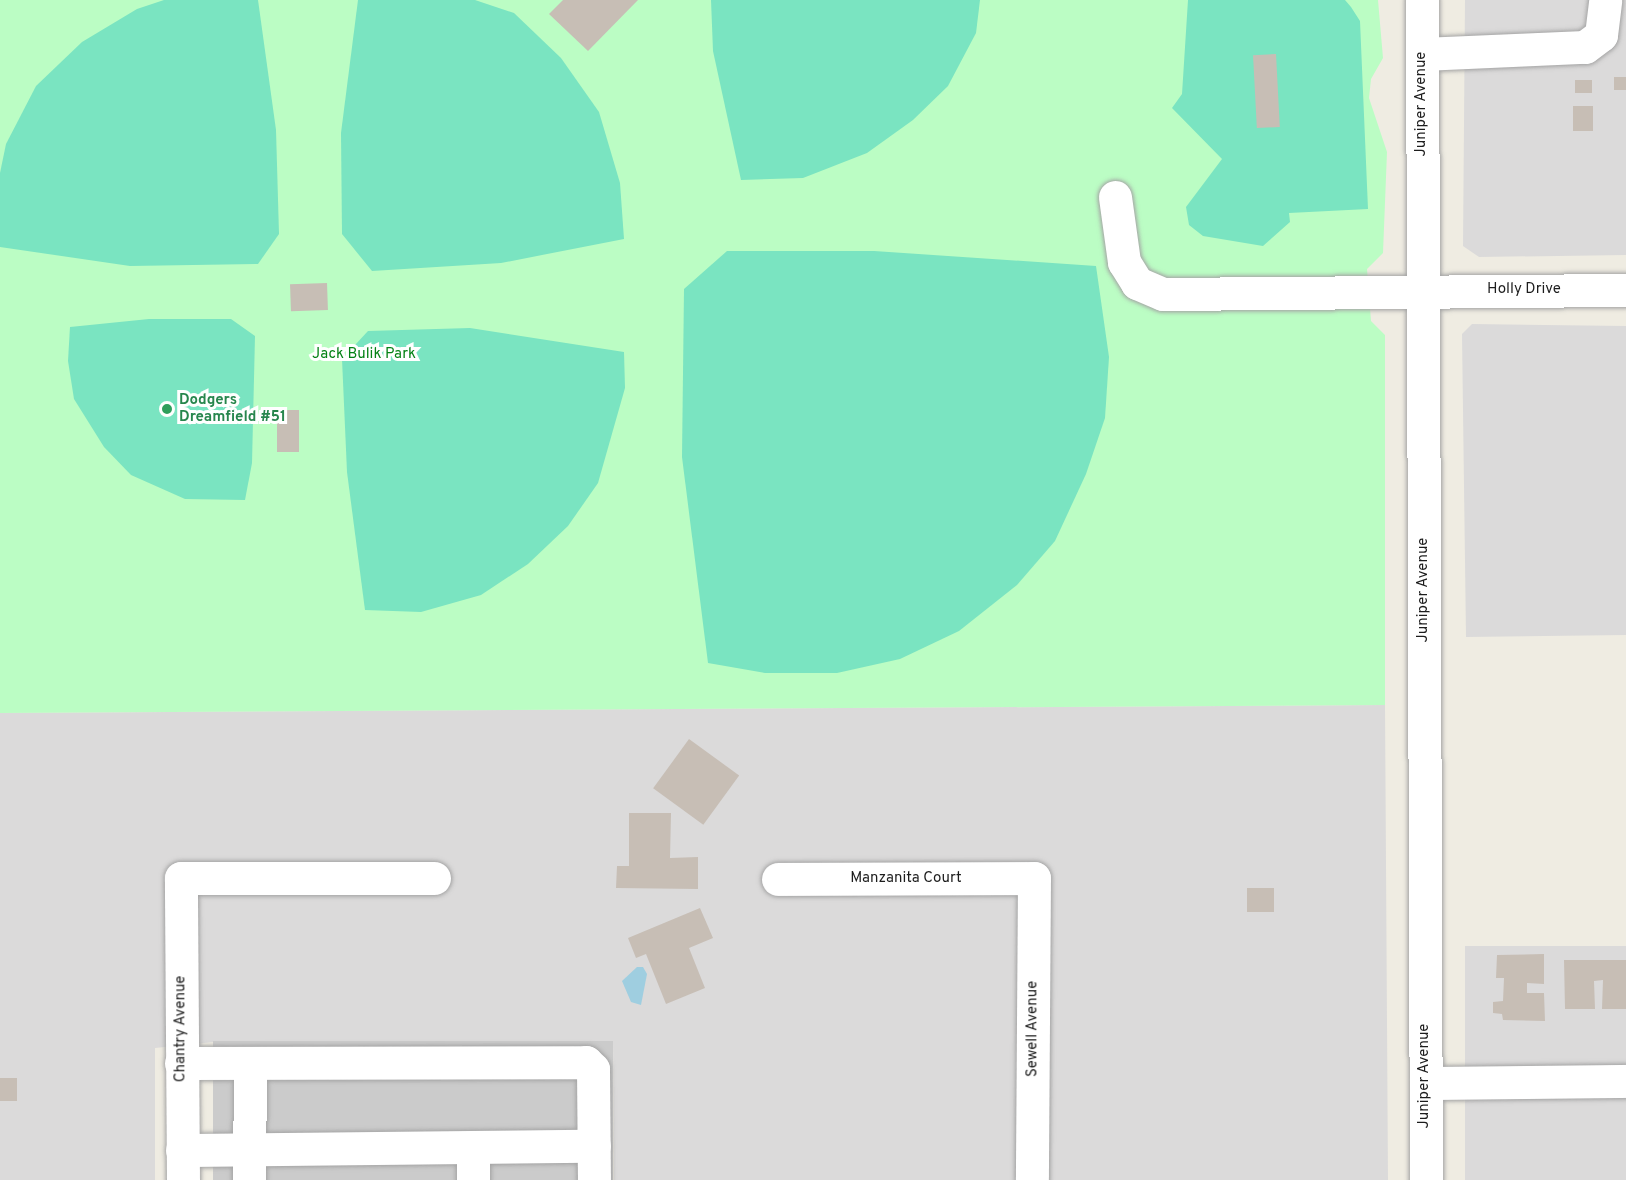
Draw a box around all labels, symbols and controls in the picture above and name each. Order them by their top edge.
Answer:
street label: Juniper Avenue [1413,51,1431,157]
street label: Holly Drive [1487,281,1561,299]
park label: Jack Bulik Park [312,346,416,364]
place label: Dodgers Dreamfield #51 [179,391,286,426]
marker: Dodgers Dreamfield #51 [160,402,174,416]
street label: Juniper Avenue [1415,537,1433,643]
street label: Manzanita Court [850,870,962,888]
street label: Chantry Avenue [172,975,190,1083]
street label: Sewell Avenue [1024,981,1042,1077]
street label: Juniper Avenue [1416,1023,1434,1129]

